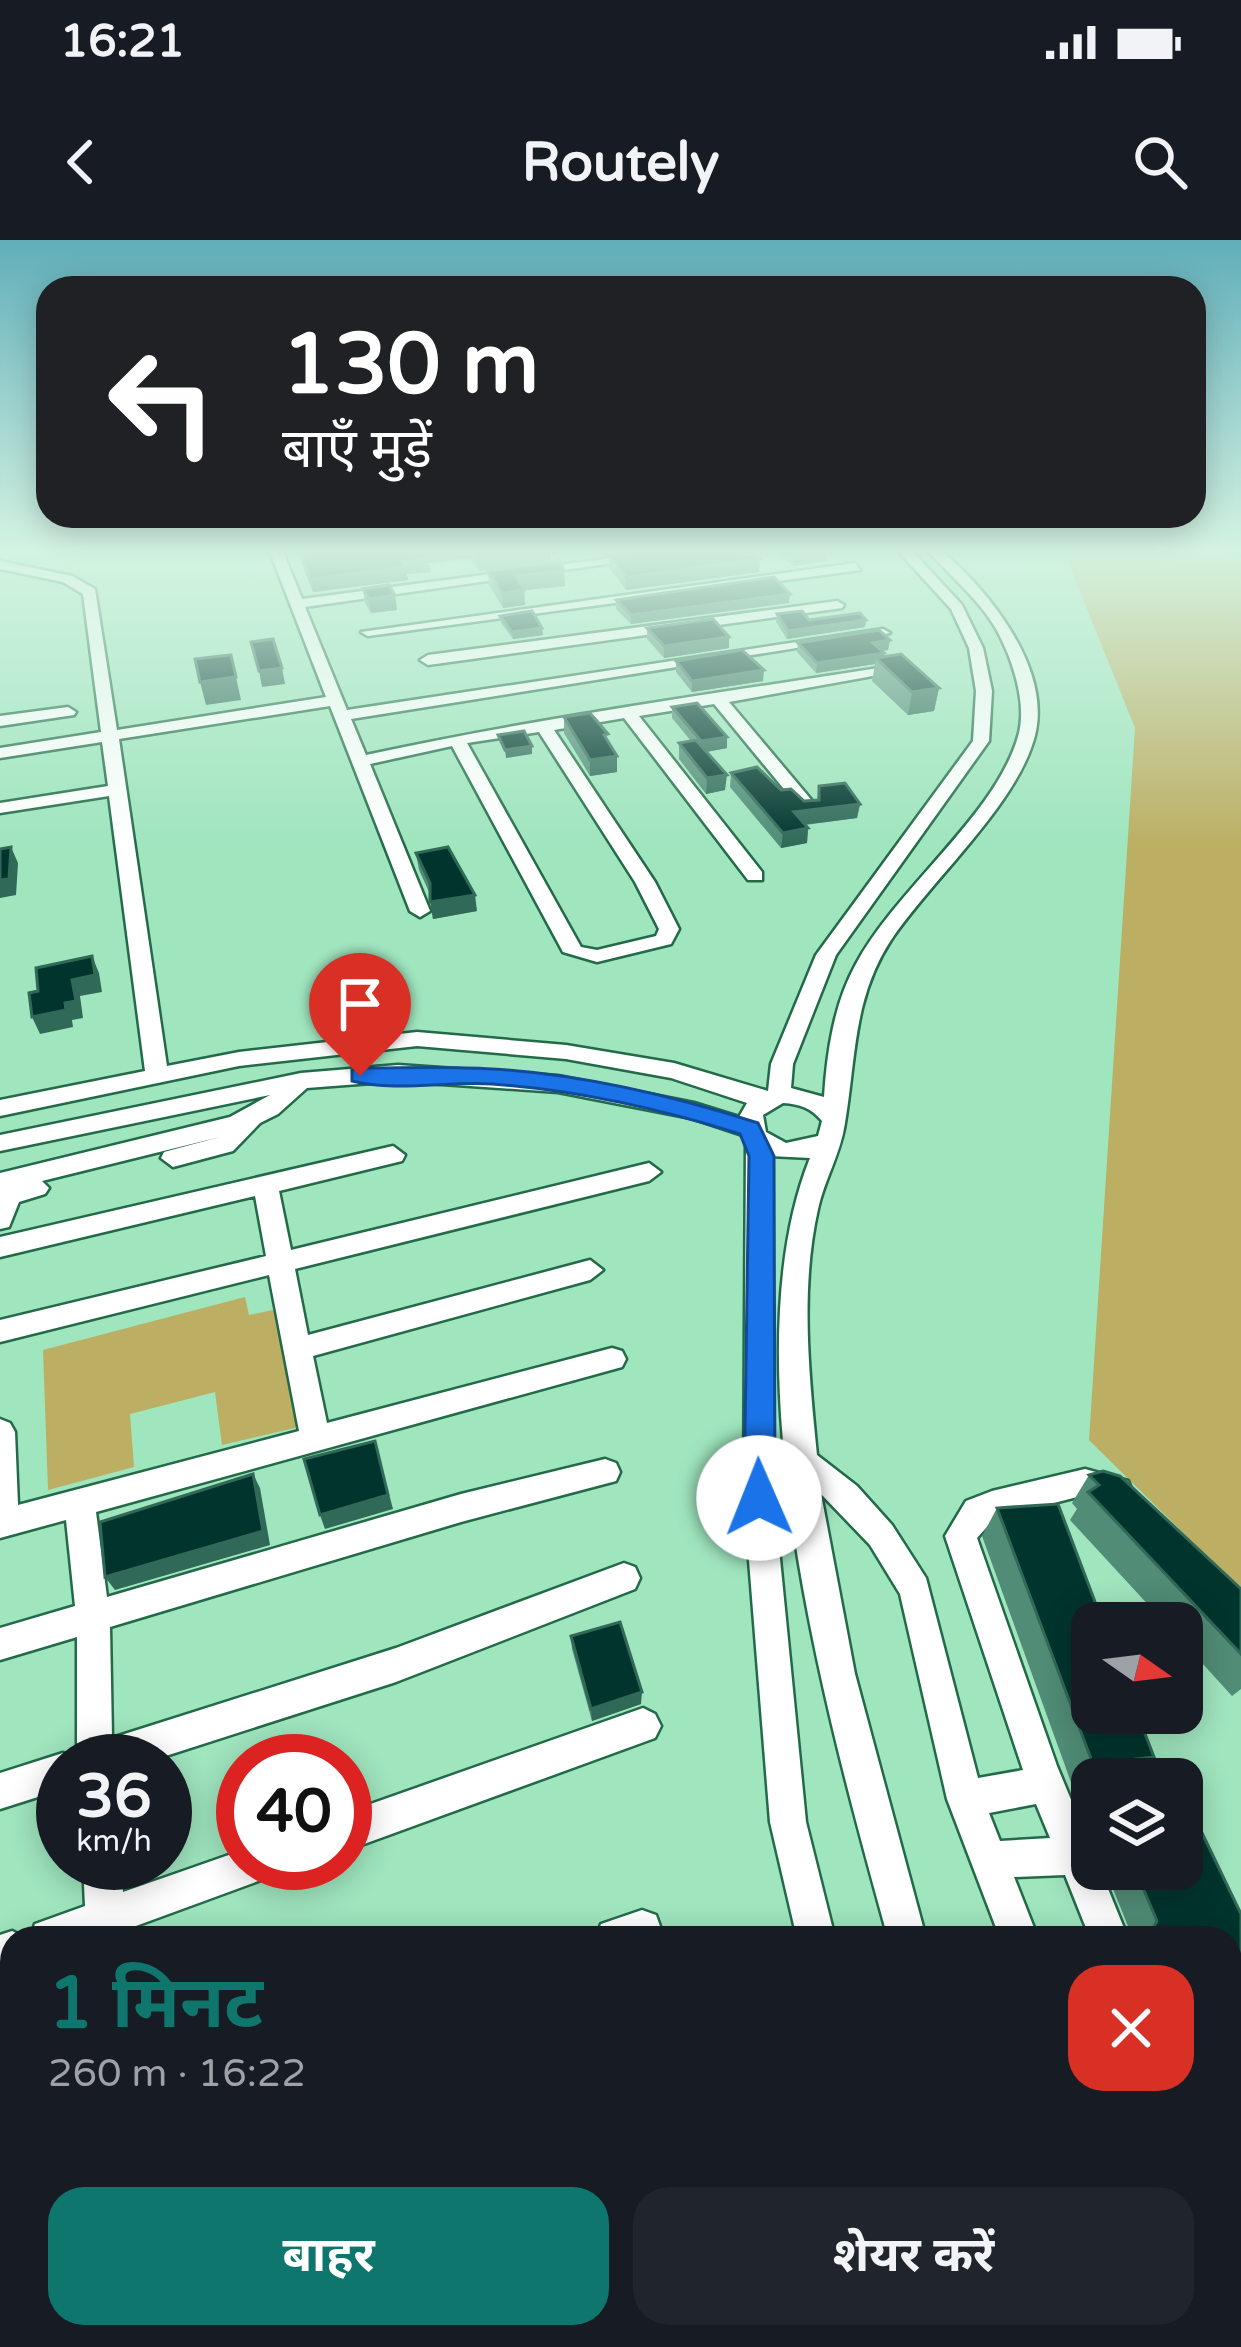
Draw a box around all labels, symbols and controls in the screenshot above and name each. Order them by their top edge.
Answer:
text: 16:21 [60,15,185,69]
icon: back [48,129,114,195]
icon: search [1127,129,1193,195]
text: Routely [522,130,719,195]
text: 130 m [282,315,539,416]
icon: left [84,324,240,480]
text: बाएँ मुड़ें [282,417,432,482]
pin [309,953,411,1076]
icon: arrive [327,971,393,1037]
position arrow [696,1435,822,1561]
north arrow [1071,1602,1203,1734]
map controls [1071,1602,1203,1890]
speed limit sign: 40 [216,1734,372,1890]
button: layers [1071,1758,1203,1890]
text: 36 [76,1761,152,1833]
text: km/h [76,1823,152,1860]
text: 1 मिनट [48,1961,263,2048]
button: close [1068,1965,1194,2091]
text: 260 m · 16:22 [48,2050,306,2097]
button: बाहर [48,2187,609,2325]
button: शेयर करें [633,2187,1194,2325]

